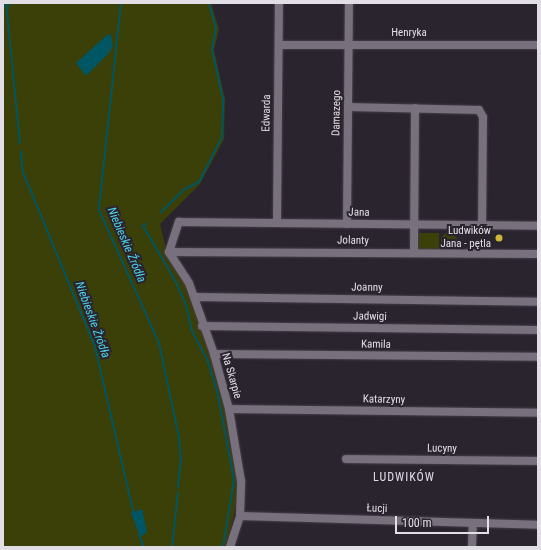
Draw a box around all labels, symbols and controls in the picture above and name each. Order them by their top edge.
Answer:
street label: Henryka [391,26,427,40]
street label: Damazego [330,90,344,136]
street label: Edwarda [260,94,274,132]
water label: Niebieskie Źródła [104,205,148,285]
street label: Jana [348,206,370,220]
place label: Ludwików Jana - pętla [440,225,491,251]
marker: Ludwików Jana - pętla [494,233,504,243]
street label: Jolanty [337,234,369,248]
water label: Niebieskie Żródła [72,280,112,360]
street label: Joanny [351,281,383,295]
street label: Jadwigi [353,310,387,324]
street label: Kamila [361,338,391,352]
street label: Na Skarpie [218,352,244,400]
street label: Katarzyny [363,393,405,407]
street label: Lucyny [427,442,457,456]
district label: LUDWIKÓW [373,471,435,485]
street label: Łucji [366,502,388,516]
scale bar [397,508,491,534]
text: 100 m [402,516,432,530]

